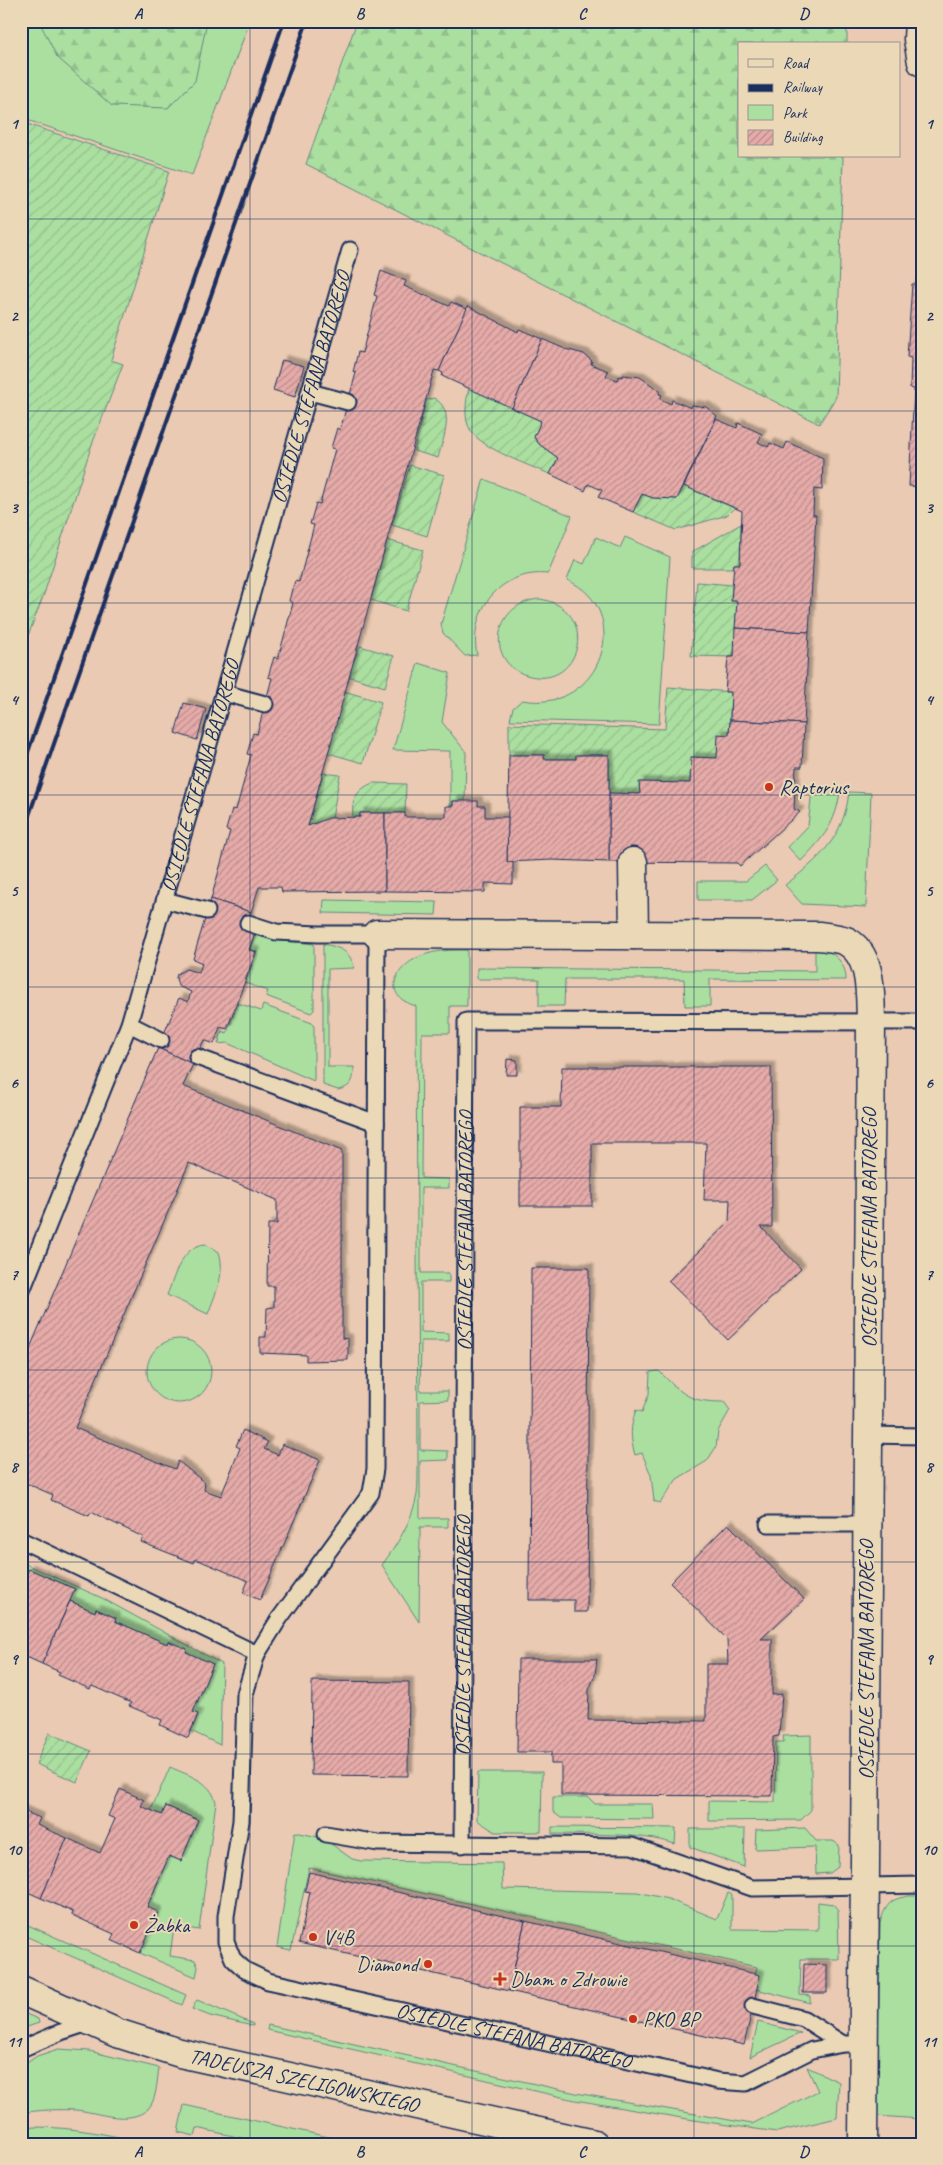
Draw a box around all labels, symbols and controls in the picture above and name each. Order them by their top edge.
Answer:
text: A [134,4,144,24]
text: B [356,4,366,24]
text: C [578,4,588,24]
text: D [799,4,810,24]
legend [738,42,900,158]
text: Road [783,54,810,73]
text: Railway [783,78,824,97]
text: Park [783,104,808,123]
text: 1 [10,114,19,134]
text: 1 [925,114,934,134]
text: Building [783,128,823,147]
street label: OSIEDLE STEFANA BATOREGO [265,266,357,506]
text: 2 [10,306,19,326]
text: 2 [925,306,934,326]
text: 3 [10,498,19,518]
text: 3 [925,498,934,518]
street label: OSIEDLE STEFANA BATOREGO [154,654,246,895]
text: 4 [10,690,19,710]
text: 4 [925,690,934,710]
place label: Raptorius [779,774,850,800]
marker: Raptorius [763,781,775,793]
text: 5 [11,881,20,901]
text: 5 [926,881,935,901]
text: 6 [10,1073,19,1093]
text: 6 [925,1073,934,1093]
street label: OSIEDLE STEFANA BATOREGO [856,1106,882,1348]
street label: OSIEDLE STEFANA BATOREGO [451,1109,479,1351]
text: 7 [10,1265,19,1285]
text: 7 [925,1265,934,1285]
text: 8 [10,1457,19,1477]
text: 8 [925,1457,934,1477]
street label: OSIEDLE STEFANA BATOREGO [449,1513,477,1756]
street label: OSIEDLE STEFANA BATOREGO [853,1538,879,1780]
text: 9 [10,1649,19,1669]
text: 9 [925,1649,934,1669]
text: 10 [7,1840,23,1860]
text: 10 [922,1840,938,1860]
place label: Żabka [144,1912,191,1938]
marker: Żabka [128,1919,140,1931]
place label: V4B [323,1924,356,1950]
marker: V4B [307,1931,319,1943]
place label: Diamond [356,1951,421,1977]
marker: Diamond [422,1958,434,1970]
place label: Dbam o Zdrowie [510,1966,628,1992]
marker: Dbam o Zdrowie [494,1973,506,1985]
street label: OSIEDLE STEFANA BATOREGO [394,1997,636,2075]
place label: PKO BP [643,2006,702,2032]
marker: PKO BP [627,2013,639,2025]
text: 11 [7,2032,23,2052]
text: 11 [922,2032,938,2052]
street label: TADEUSZA SZELIGOWSKIEGO [187,2042,423,2119]
text: A [134,2142,144,2162]
text: B [356,2142,366,2162]
text: C [578,2142,588,2162]
text: D [799,2142,810,2162]

